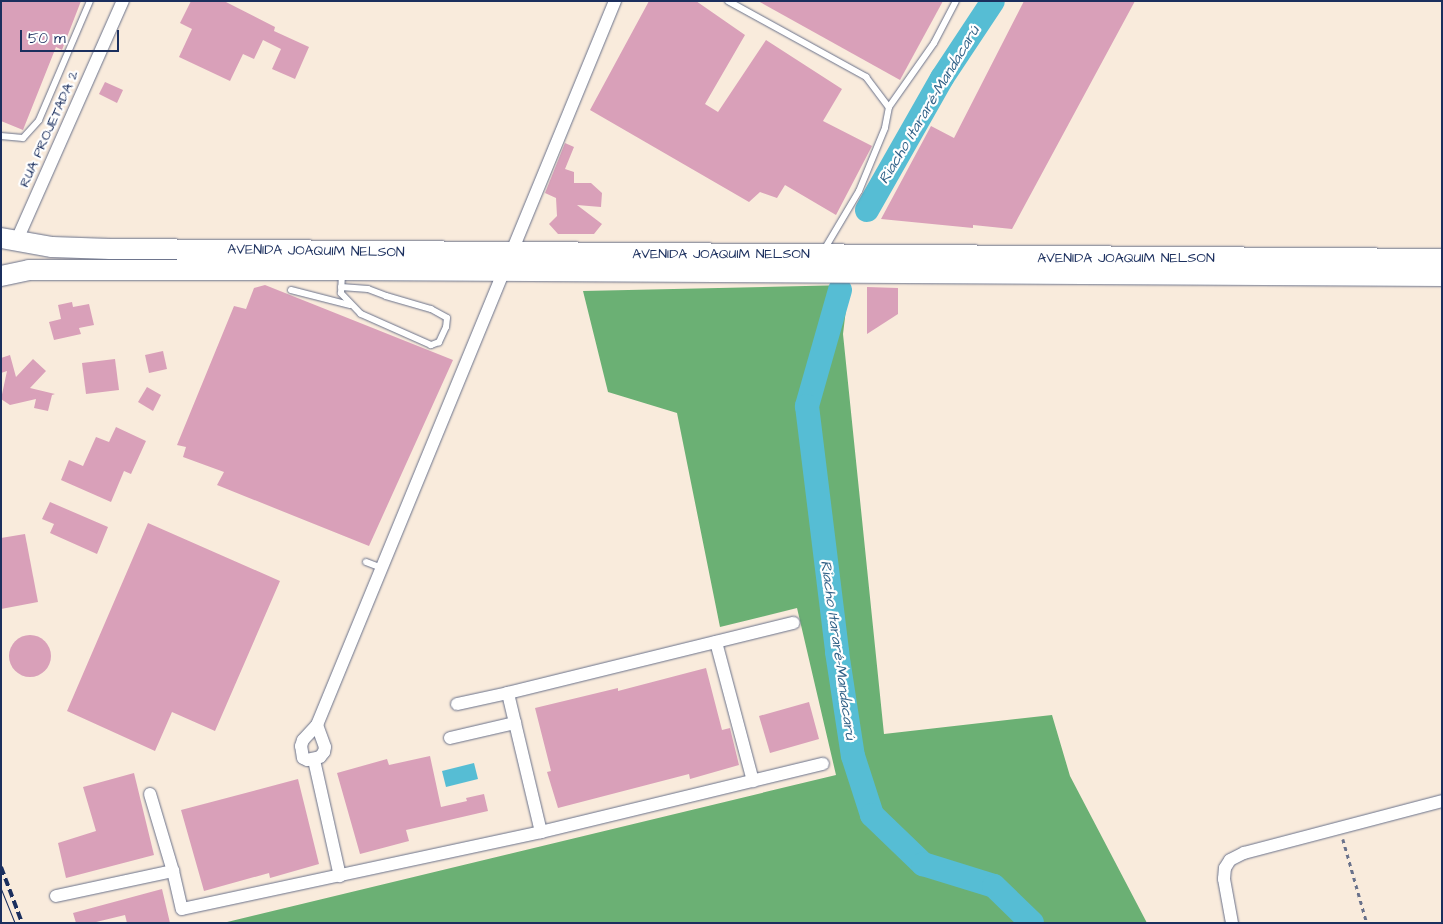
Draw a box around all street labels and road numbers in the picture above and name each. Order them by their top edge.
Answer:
street label: RUA PROJETADA 2 [16,68,82,190]
street label: AVENIDA JOAQUIM NELSON [227,241,405,261]
street label: AVENIDA JOAQUIM NELSON [632,246,810,262]
street label: AVENIDA JOAQUIM NELSON [1037,250,1215,266]

